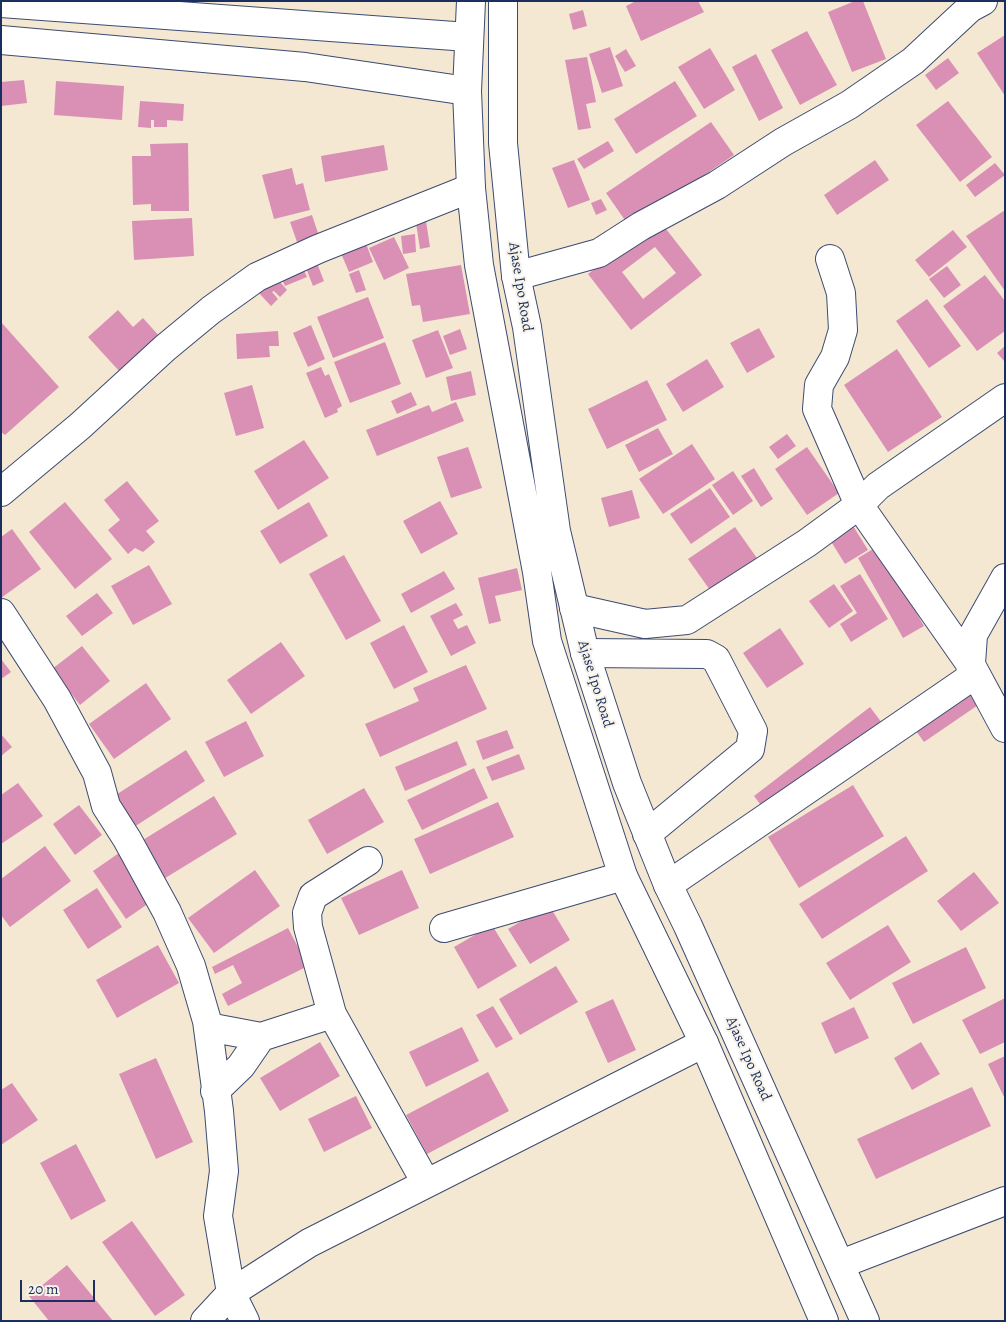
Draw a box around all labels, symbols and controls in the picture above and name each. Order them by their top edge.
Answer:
street label: Ajase Ipo Road [504,241,536,333]
street label: Ajase Ipo Road [573,638,617,730]
street label: Ajase Ipo Road [721,1014,775,1104]
scale bar [22,1270,98,1302]
text: 20 m [28,1279,59,1299]

